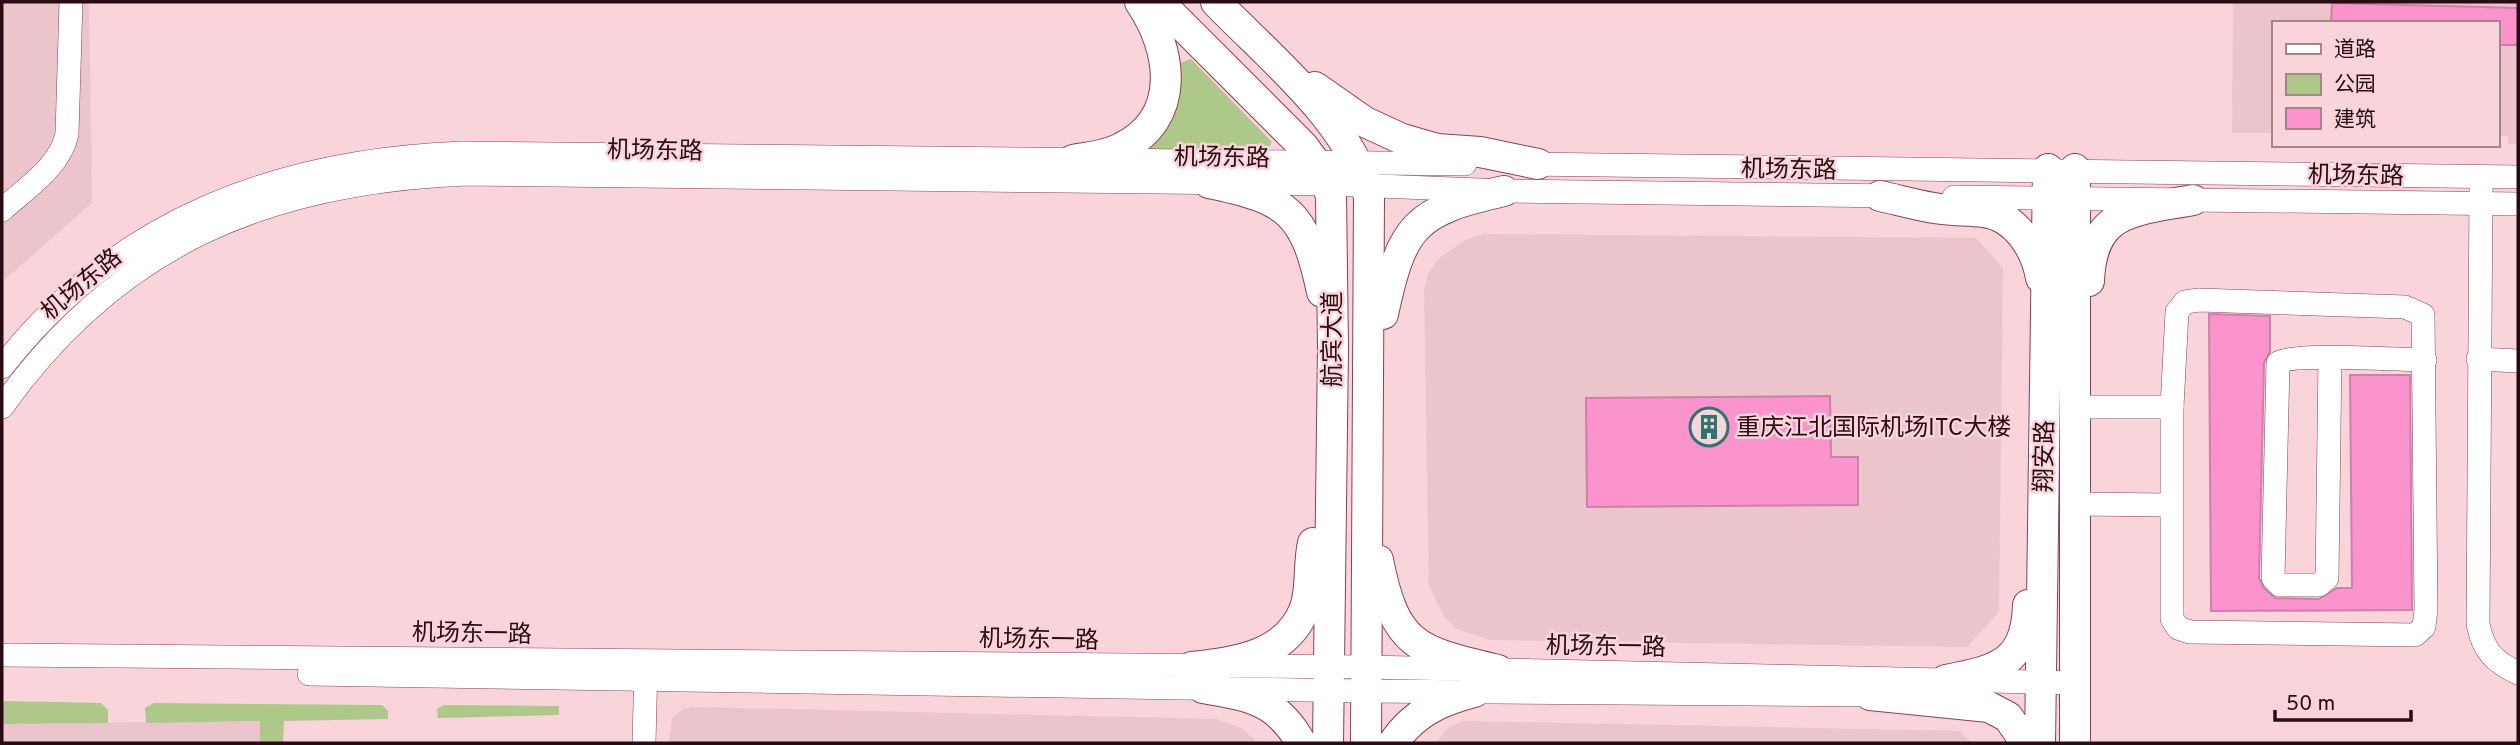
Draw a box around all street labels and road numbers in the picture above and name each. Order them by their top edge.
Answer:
street label: 机场东路 [607,136,703,168]
street label: 机场东路 [1174,143,1270,175]
street label: 机场东路 [1741,155,1837,187]
street label: 机场东路 [2308,161,2404,193]
street label: 机场东路 [36,243,129,328]
street label: 航宾大道 [1319,291,1349,387]
street label: 翔安路 [2030,420,2062,492]
street label: 机场东一路 [412,619,532,651]
street label: 机场东一路 [979,625,1099,657]
street label: 机场东一路 [1546,632,1666,664]

